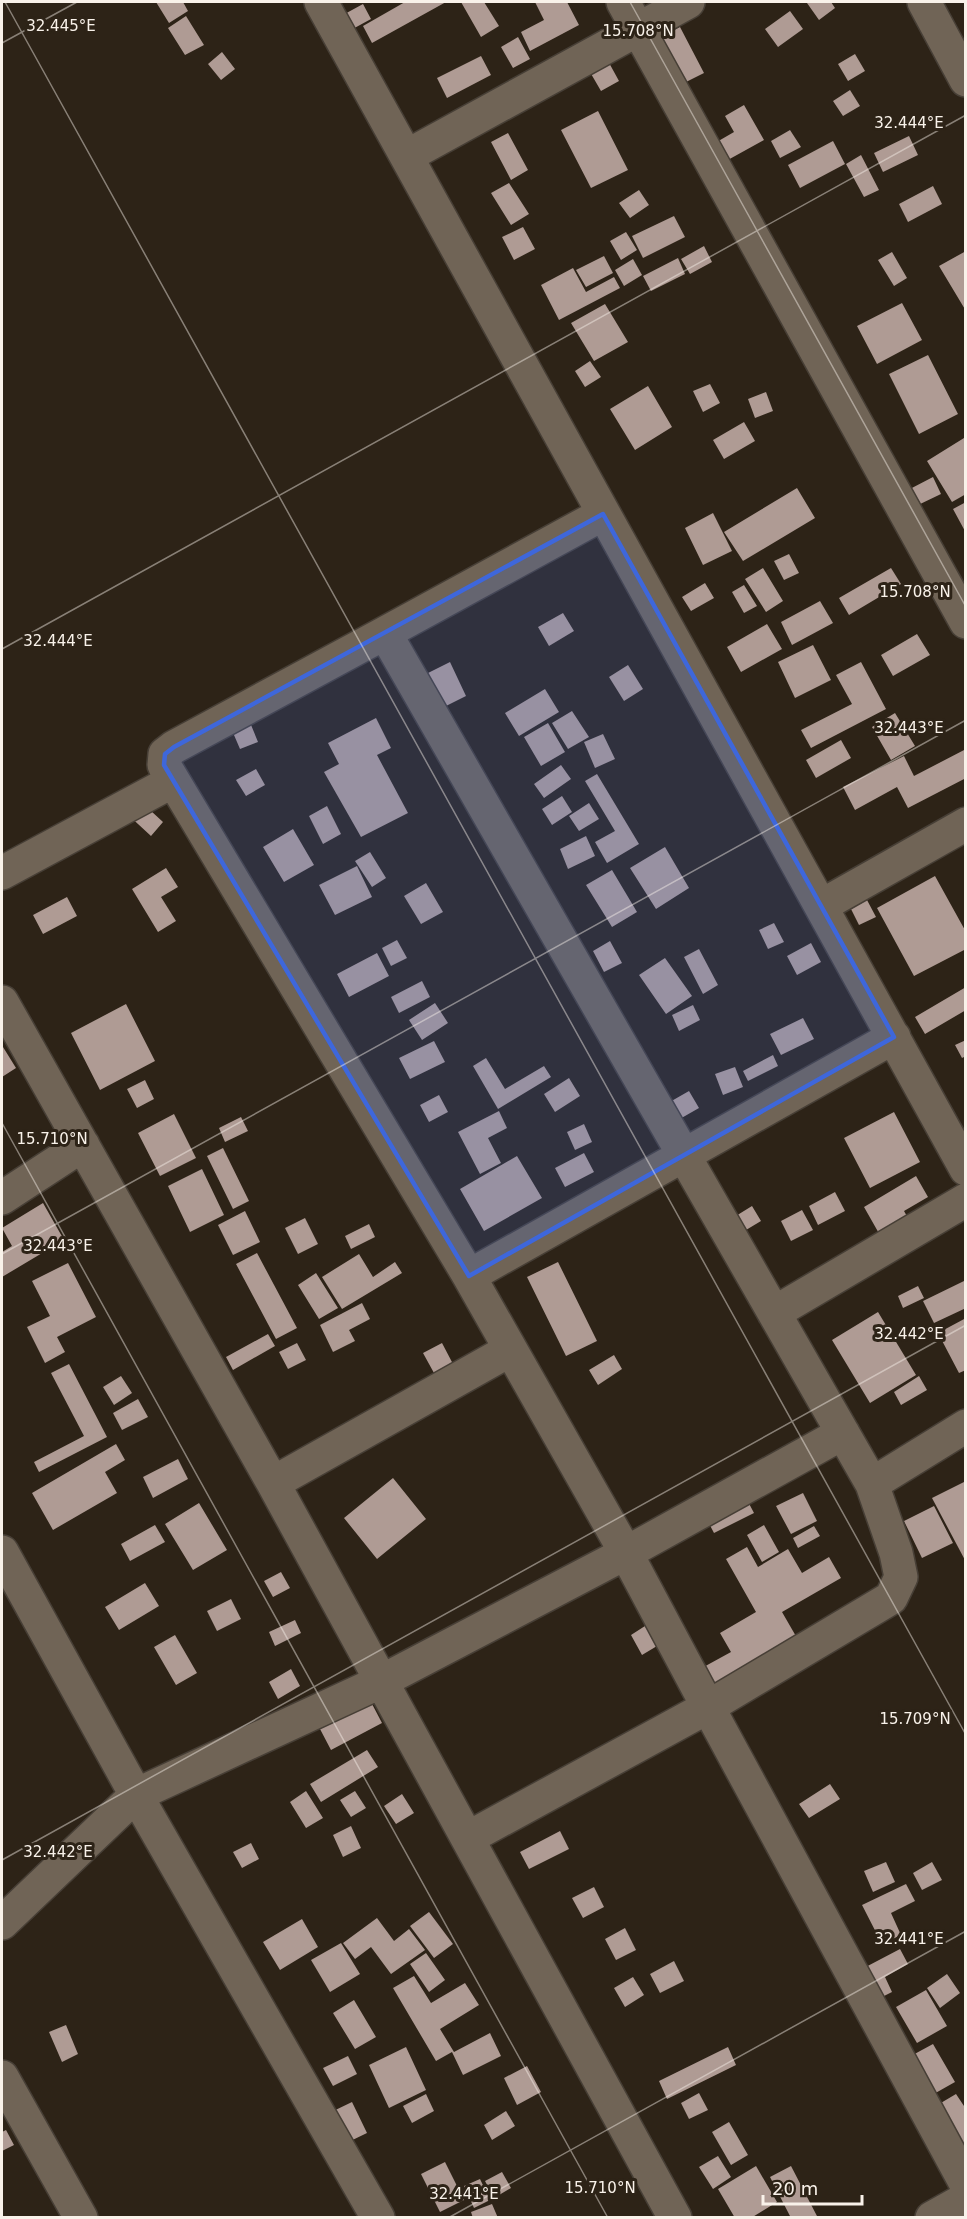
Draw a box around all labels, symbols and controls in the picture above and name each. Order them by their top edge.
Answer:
text: 32.445°E [26,17,96,35]
text: 15.708°N [602,22,674,40]
text: 32.444°E [874,114,944,132]
text: 15.708°N [879,583,951,601]
text: 32.444°E [23,632,93,650]
text: 32.443°E [874,719,944,737]
text: 15.710°N [16,1130,88,1148]
text: 32.443°E [23,1237,93,1255]
text: 32.442°E [874,1325,944,1343]
text: 15.709°N [879,1710,951,1728]
text: 32.442°E [23,1843,93,1861]
text: 32.441°E [874,1930,944,1948]
scale bar [763,2168,862,2206]
text: 20 m [772,2178,818,2199]
text: 15.710°N [564,2179,636,2197]
text: 32.441°E [429,2185,499,2203]

